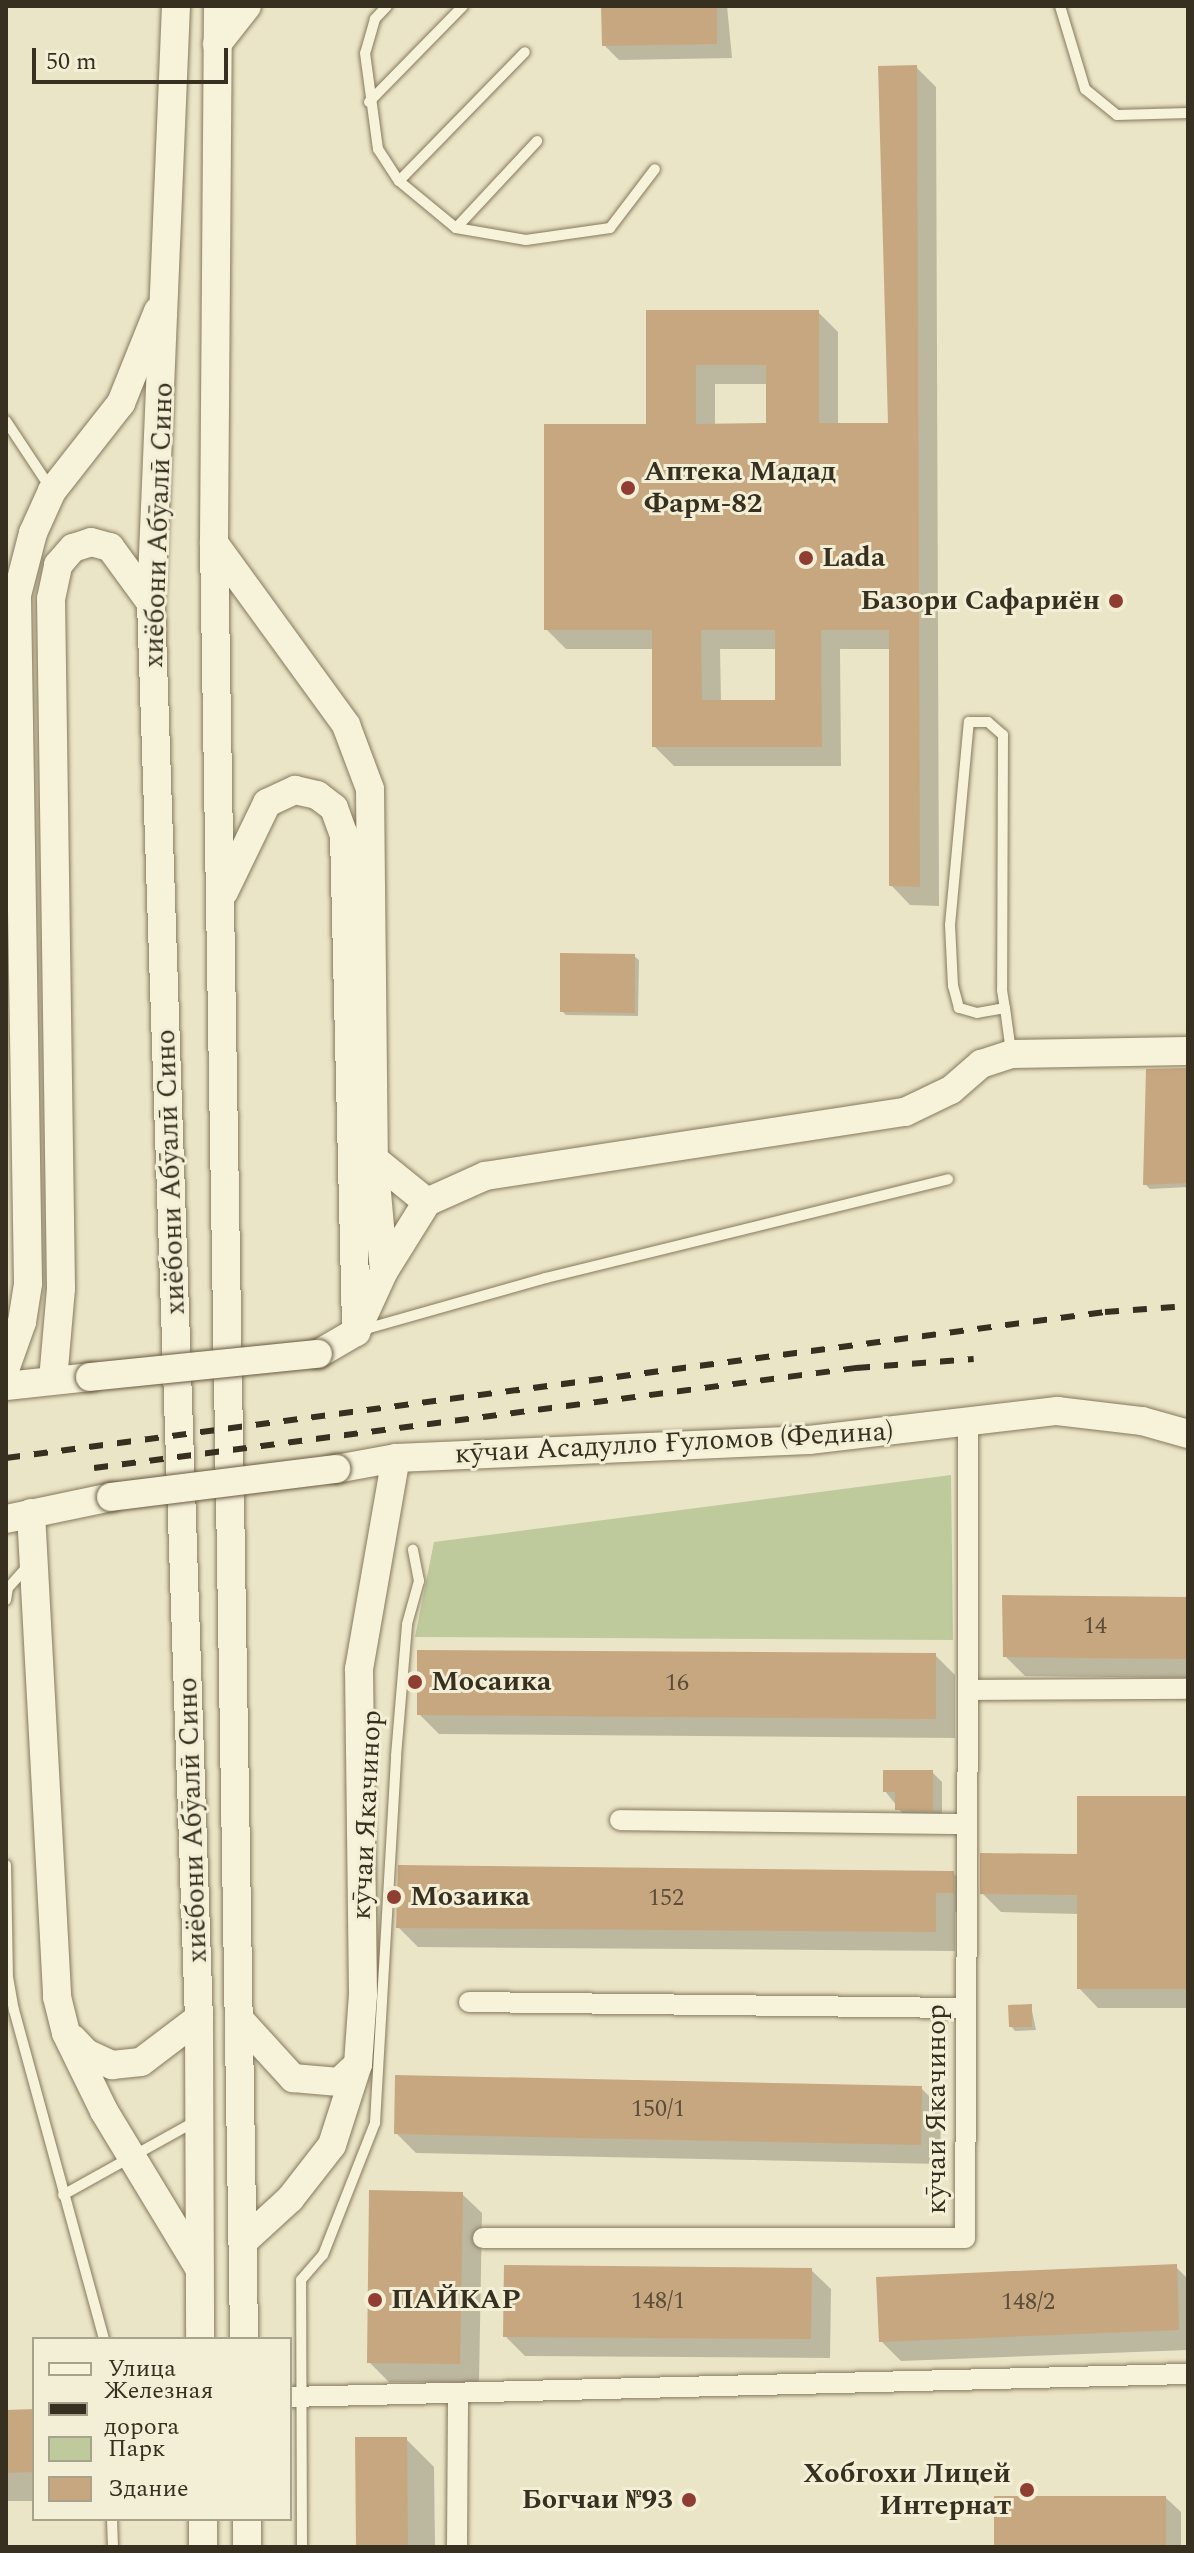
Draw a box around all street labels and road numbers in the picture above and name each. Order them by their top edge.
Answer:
street label: хиёбони Абӯалӣ Сино [137,382,181,668]
street label: хиёбони Абӯалӣ Сино [149,1029,193,1315]
street label: кӯчаи Асадулло Ғуломов (Федина) [454,1415,894,1471]
street label: хиёбони Абӯалӣ Сино [171,1677,215,1963]
street label: кӯчаи Якачинор [345,1709,389,1921]
street label: кӯчаи Якачинор [920,2004,954,2214]

